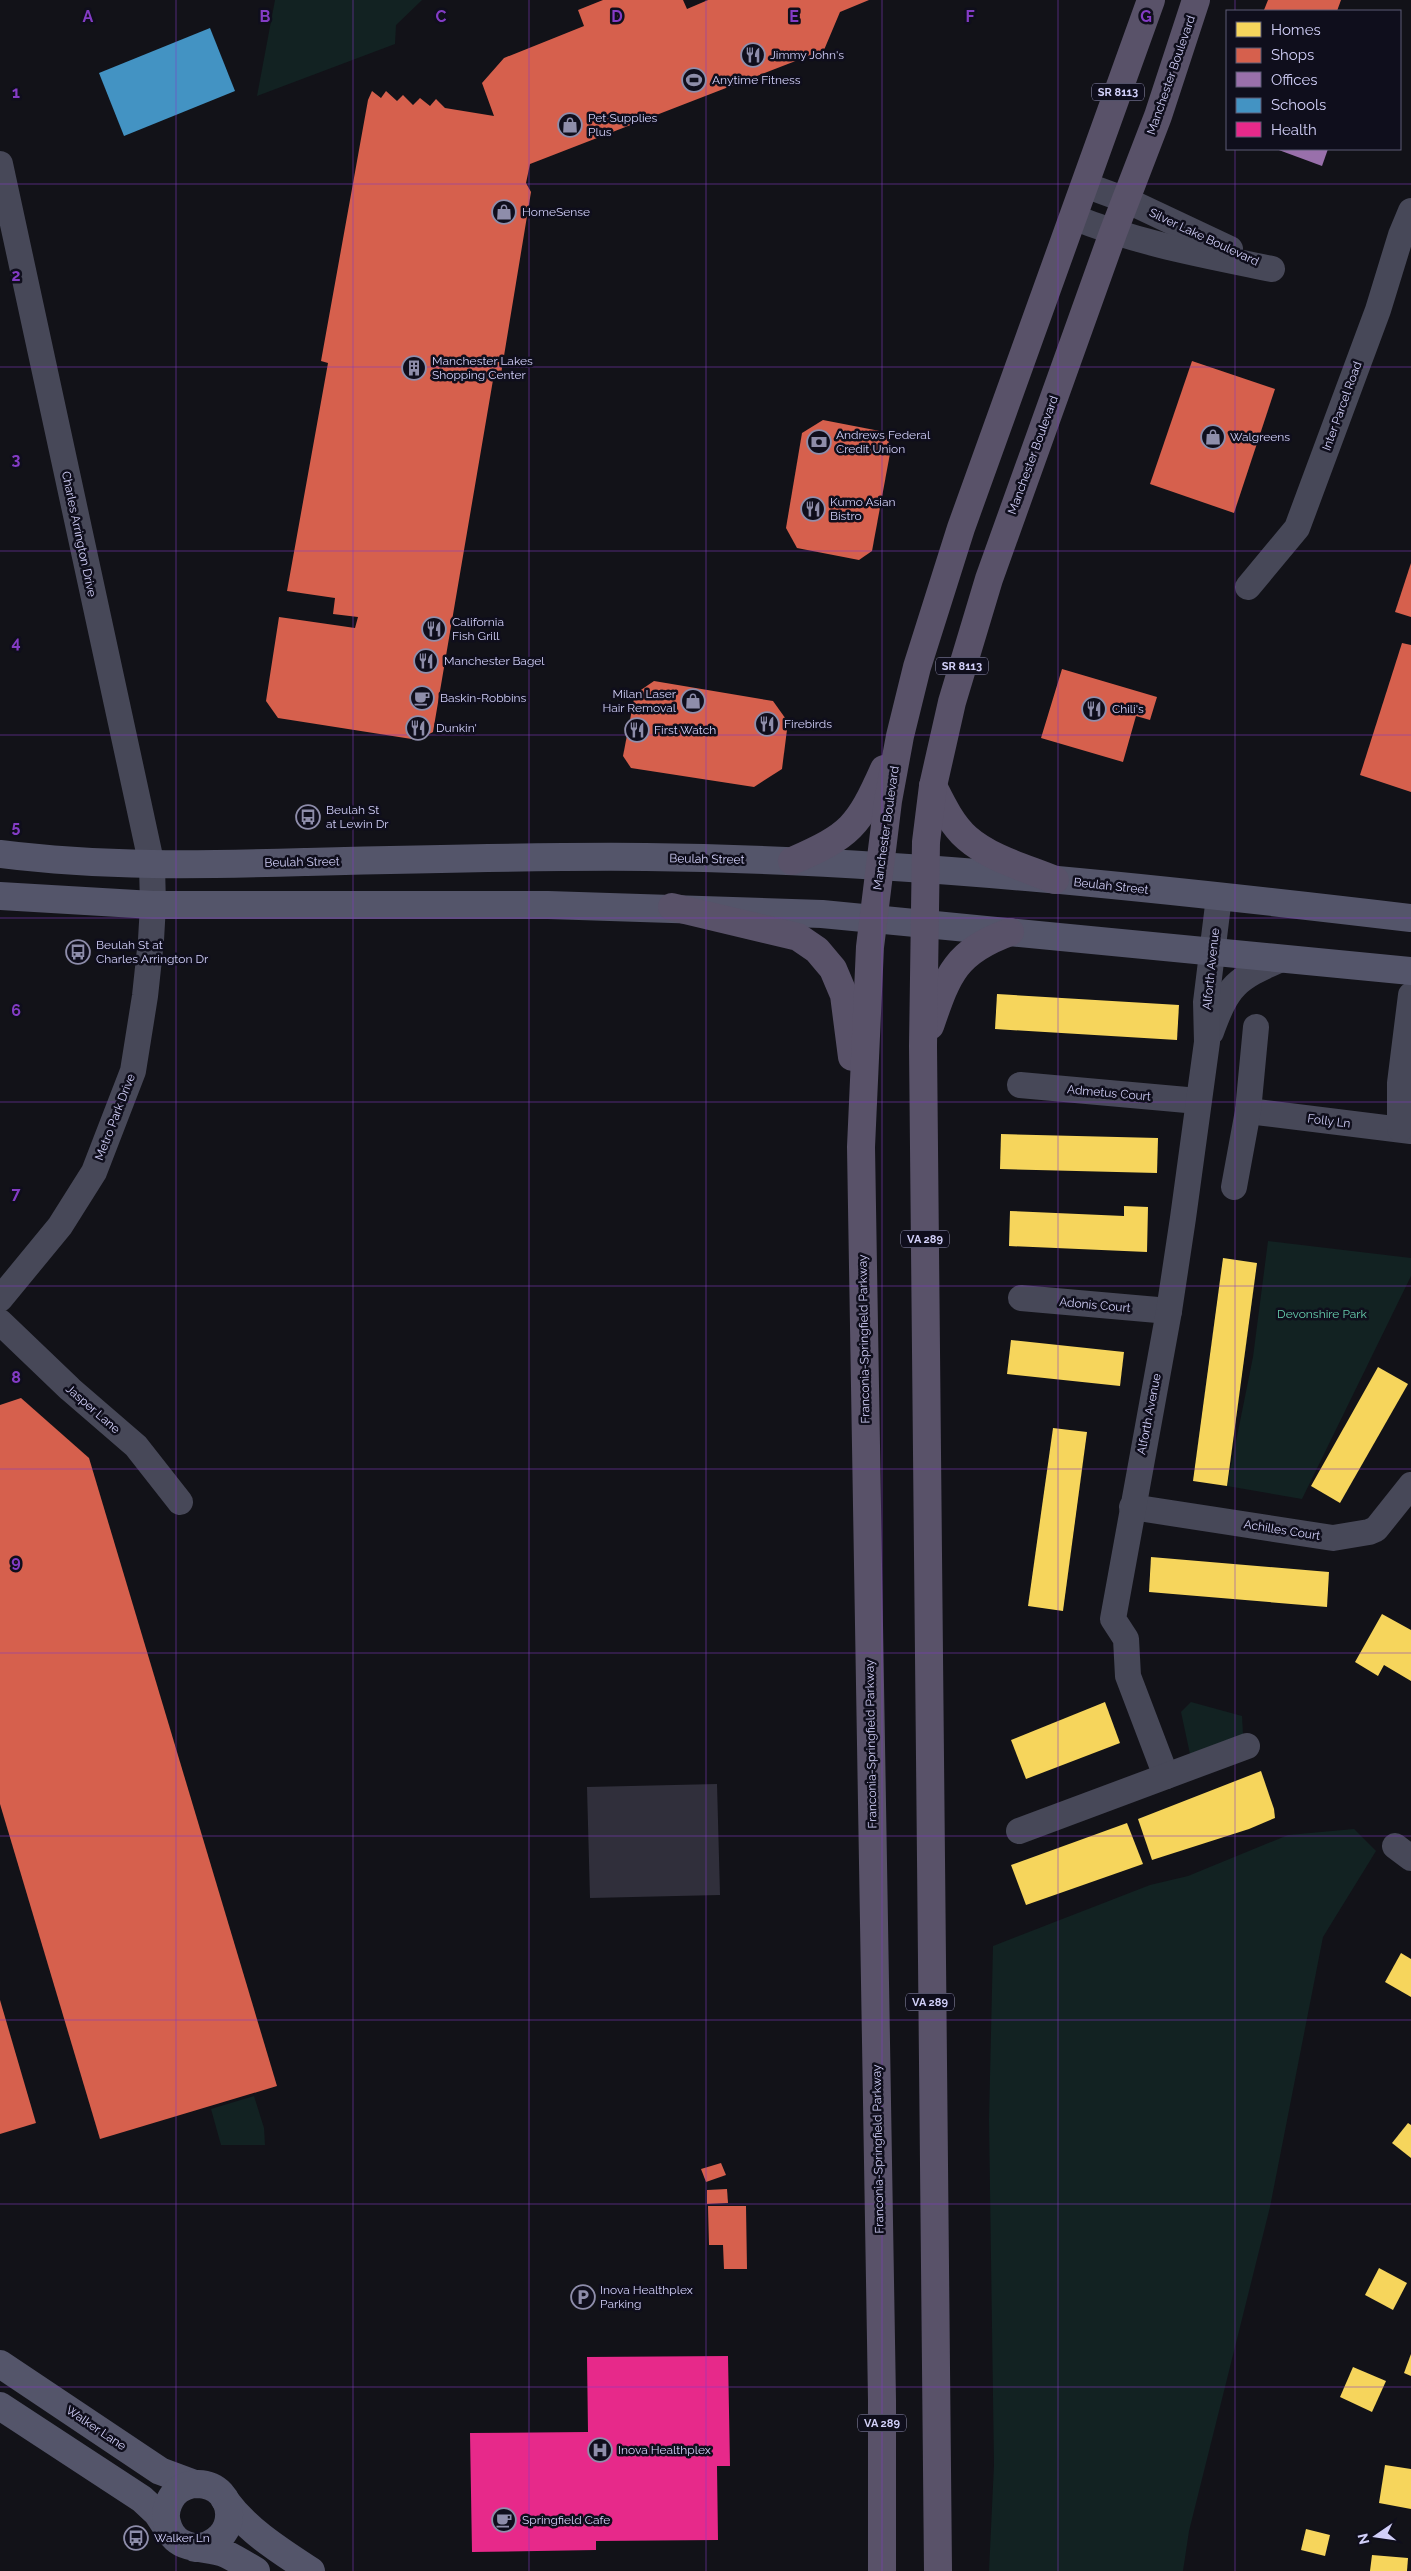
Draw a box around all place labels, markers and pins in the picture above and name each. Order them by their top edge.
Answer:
restaurant icon: Jimmy John's [740,42,766,68]
place label: Jimmy John's [770,48,844,62]
sports icon: Anytime Fitness [681,67,707,93]
place label: Anytime Fitness [712,73,801,87]
place label: Pet Supplies Plus [588,111,658,139]
shop icon: Pet Supplies Plus [557,112,583,138]
shop icon: HomeSense [491,199,517,225]
place label: HomeSense [522,205,590,219]
place label: Manchester Lakes Shopping Center [432,354,533,382]
building icon: Manchester Lakes Shopping Center [401,355,427,381]
shop icon: Walgreens [1200,424,1226,450]
place label: Andrews Federal Credit Union [836,428,931,456]
bank icon: Andrews Federal Credit Union [806,429,832,455]
place label: Walgreens [1230,430,1290,444]
place label: Kumo Asian Bistro [830,495,895,523]
restaurant icon: Kumo Asian Bistro [800,496,826,522]
place label: California Fish Grill [452,615,504,643]
restaurant icon: California Fish Grill [421,616,447,642]
restaurant icon: Manchester Bagel [413,648,439,674]
place label: Manchester Bagel [444,654,545,668]
cafe icon: Baskin-Robbins [409,685,435,711]
place label: Milan Laser Hair Removal [602,687,677,715]
shop icon: Milan Laser Hair Removal [680,688,706,714]
place label: Baskin-Robbins [440,691,527,705]
restaurant icon: Chili's [1081,696,1107,722]
place label: Chili's [1112,702,1144,716]
restaurant icon: Firebirds [754,711,780,737]
restaurant icon: Dunkin' [405,715,431,741]
restaurant icon: First Watch [624,717,650,743]
place label: Firebirds [784,717,832,731]
place label: Dunkin' [436,721,477,735]
place label: First Watch [654,723,716,737]
place label: Beulah St at Lewin Dr [326,803,389,831]
bus stop icon: Beulah St at Lewin Dr [295,804,321,830]
place label: Beulah St at Charles Arrington Dr [96,938,209,966]
bus stop icon: Beulah St at Charles Arrington Dr [65,939,91,965]
place label: Inova Healthplex Parking [600,2283,693,2311]
parking icon: Inova Healthplex Parking [570,2284,596,2310]
hospital icon: Inova Healthplex [587,2437,613,2463]
place label: Inova Healthplex [618,2443,711,2457]
cafe icon: Springfield Cafe [491,2507,517,2533]
place label: Springfield Cafe [522,2513,610,2527]
bus stop icon: Walker Ln [123,2525,149,2551]
place label: Walker Ln [154,2531,210,2545]

